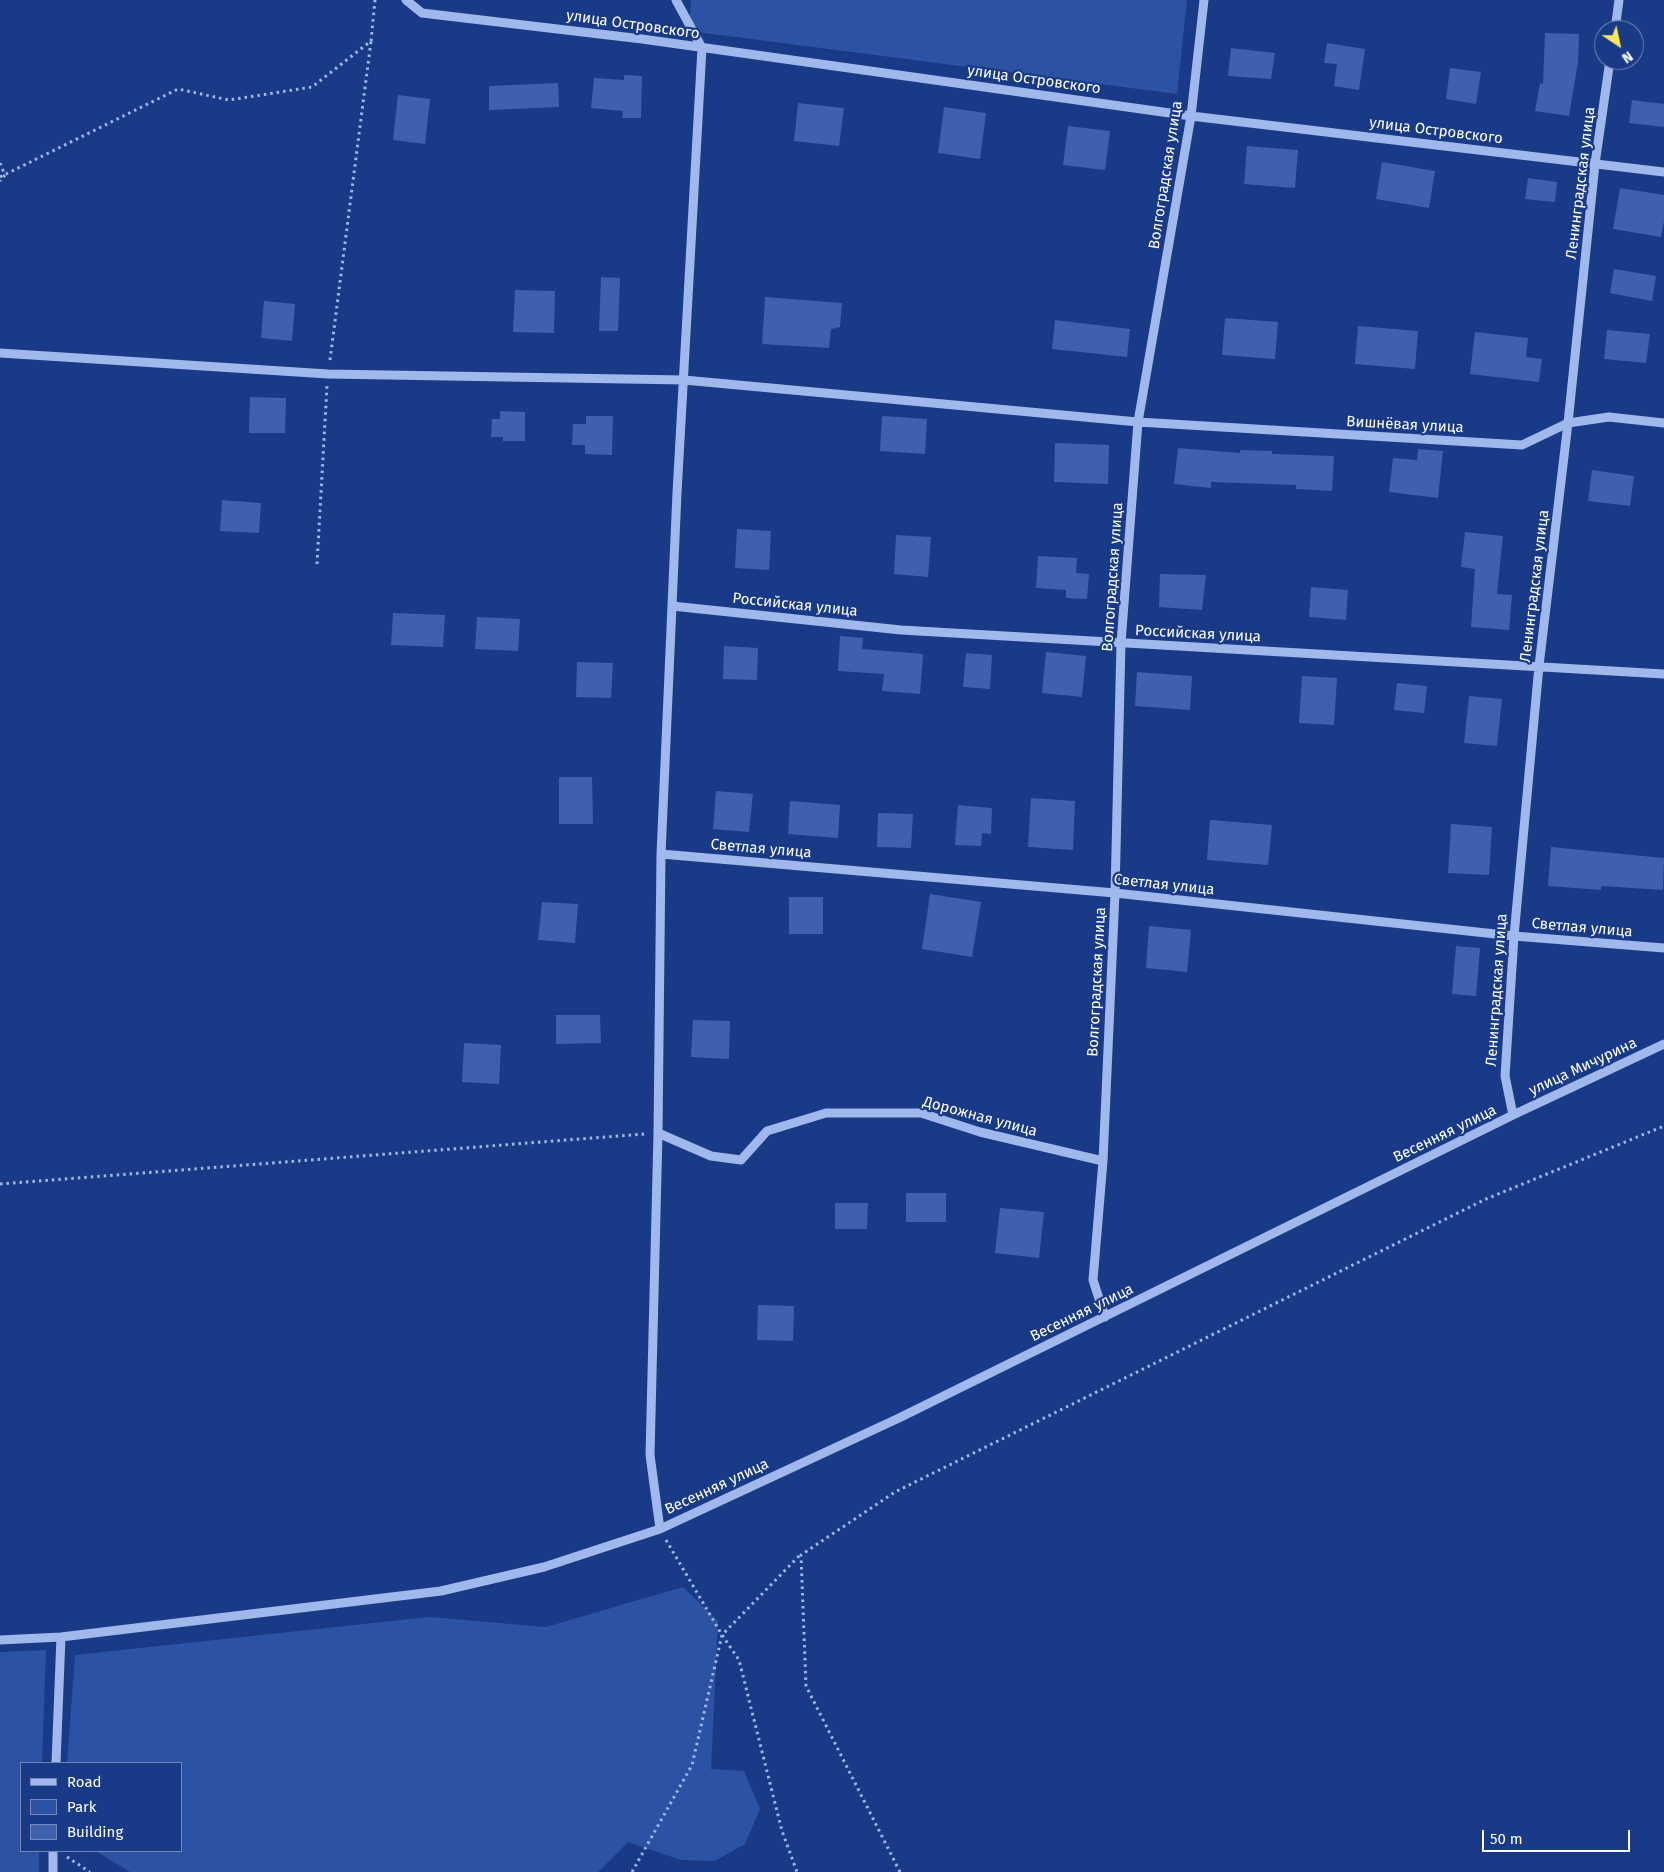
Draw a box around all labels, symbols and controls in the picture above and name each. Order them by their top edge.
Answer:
street label: улица Островского [565,7,701,43]
north arrow [1594,20,1644,70]
text: N [1619,47,1636,67]
street label: улица Островского [966,62,1102,98]
street label: Волгоградская улица [1145,100,1187,250]
street label: Ленинградская улица [1563,106,1599,260]
street label: улица Островского [1368,114,1504,148]
street label: Вишнёвая улица [1346,413,1464,437]
street label: Волгоградская улица [1099,502,1127,652]
street label: Ленинградская улица [1517,509,1553,663]
street label: Российская улица [731,589,859,621]
street label: Российская улица [1135,622,1261,646]
street label: Светлая улица [710,836,812,862]
street label: Светлая улица [1113,871,1215,899]
street label: Волгоградская улица [1084,907,1110,1057]
street label: Ленинградская улица [1483,913,1511,1067]
street label: Светлая улица [1531,915,1633,941]
street label: улица Мичурина [1526,1034,1640,1100]
street label: Дорожная улица [921,1093,1039,1141]
street label: Весенняя улица [1391,1101,1499,1167]
street label: Весенняя улица [1028,1280,1136,1346]
street label: Весенняя улица [662,1455,772,1519]
legend [20,1762,182,1852]
text: Road [67,1773,102,1791]
text: Park [67,1798,97,1816]
scale bar [1484,1820,1632,1852]
text: Building [67,1823,123,1841]
text: 50 m [1490,1830,1523,1848]

